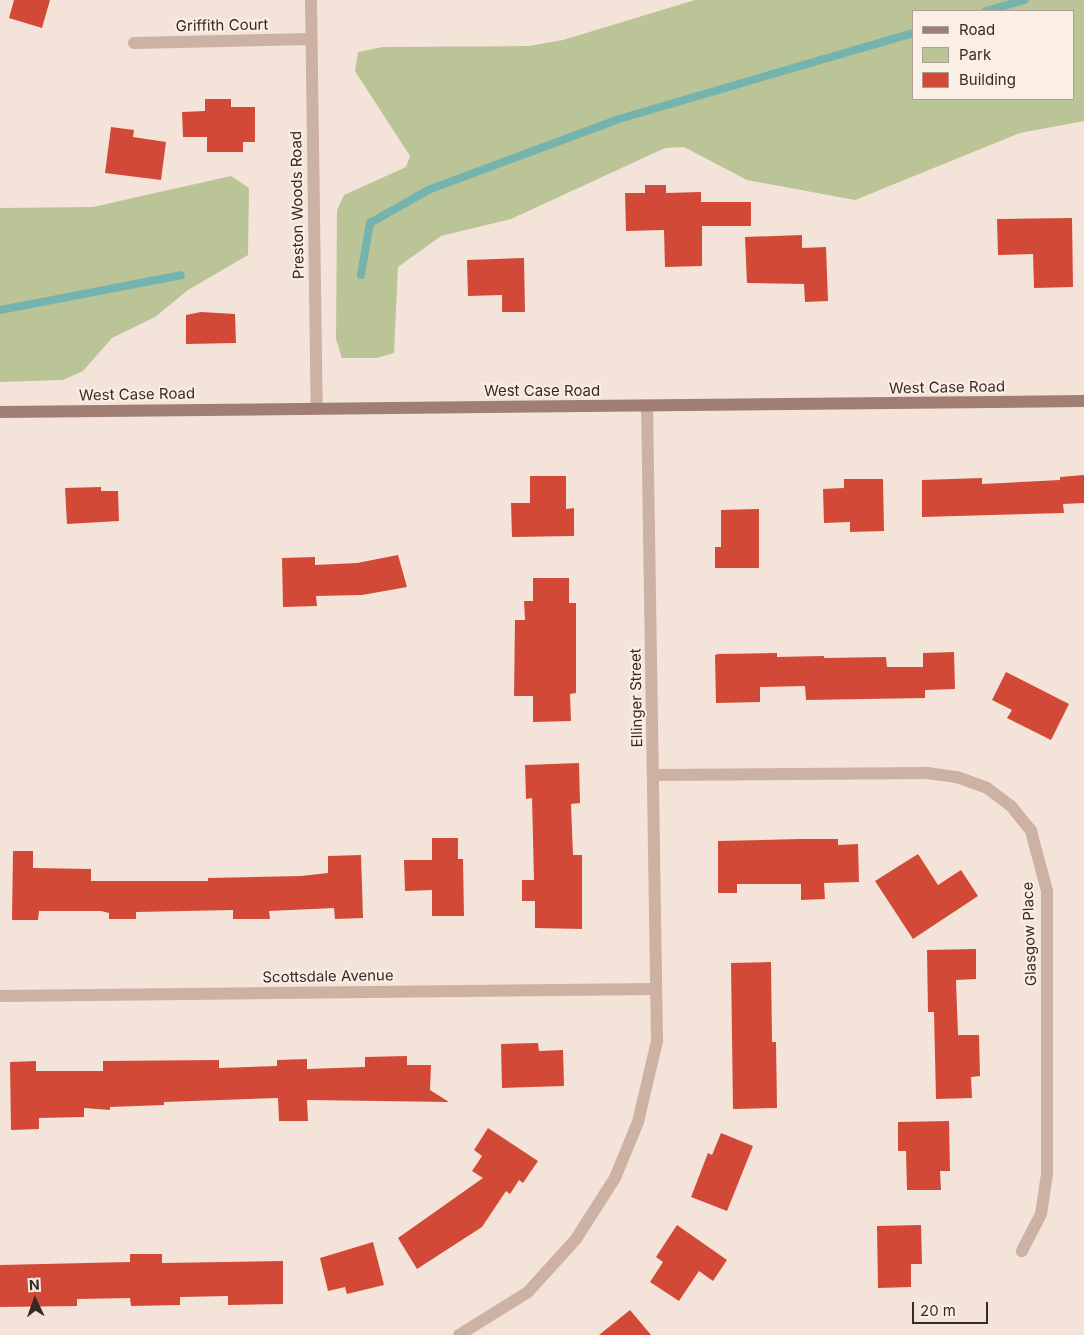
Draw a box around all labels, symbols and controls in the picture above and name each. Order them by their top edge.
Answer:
legend [912,10,1074,100]
street label: Griffith Court [176,15,268,35]
text: Road [959,20,995,39]
text: Park [959,45,991,64]
text: Building [959,70,1016,89]
street label: Preston Woods Road [287,131,307,279]
street label: West Case Road [889,377,1005,397]
street label: West Case Road [484,382,600,400]
street label: West Case Road [79,384,195,404]
street label: Ellinger Street [626,648,646,748]
street label: Glasgow Place [1018,881,1040,987]
street label: Scottsdale Avenue [262,966,394,986]
north arrow [10,1275,60,1325]
text: N [28,1276,40,1293]
scale bar [914,1292,990,1324]
text: 20 m [920,1301,956,1320]

